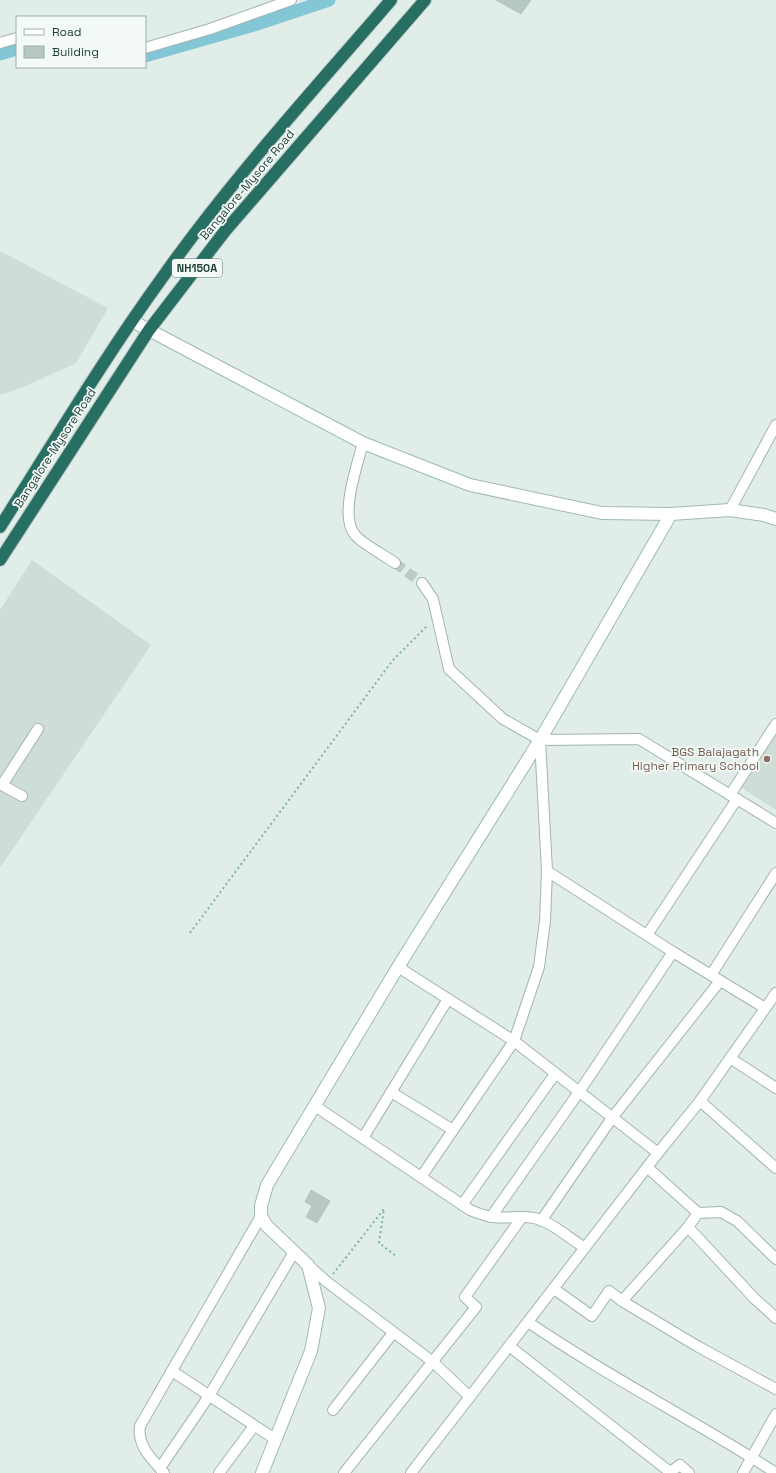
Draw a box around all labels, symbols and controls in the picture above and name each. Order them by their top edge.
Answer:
legend [16,16,146,68]
text: Road [52,24,81,40]
text: Building [52,44,99,60]
street label: Bangalore-Mysore Road [196,126,298,244]
road number: NH150A [172,259,222,277]
street label: Bangalore-Mysore Road [10,385,100,511]
place label: BGS Balajagath Higher Primary School [632,744,759,774]
marker: BGS Balajagath Higher Primary School [762,754,772,764]

